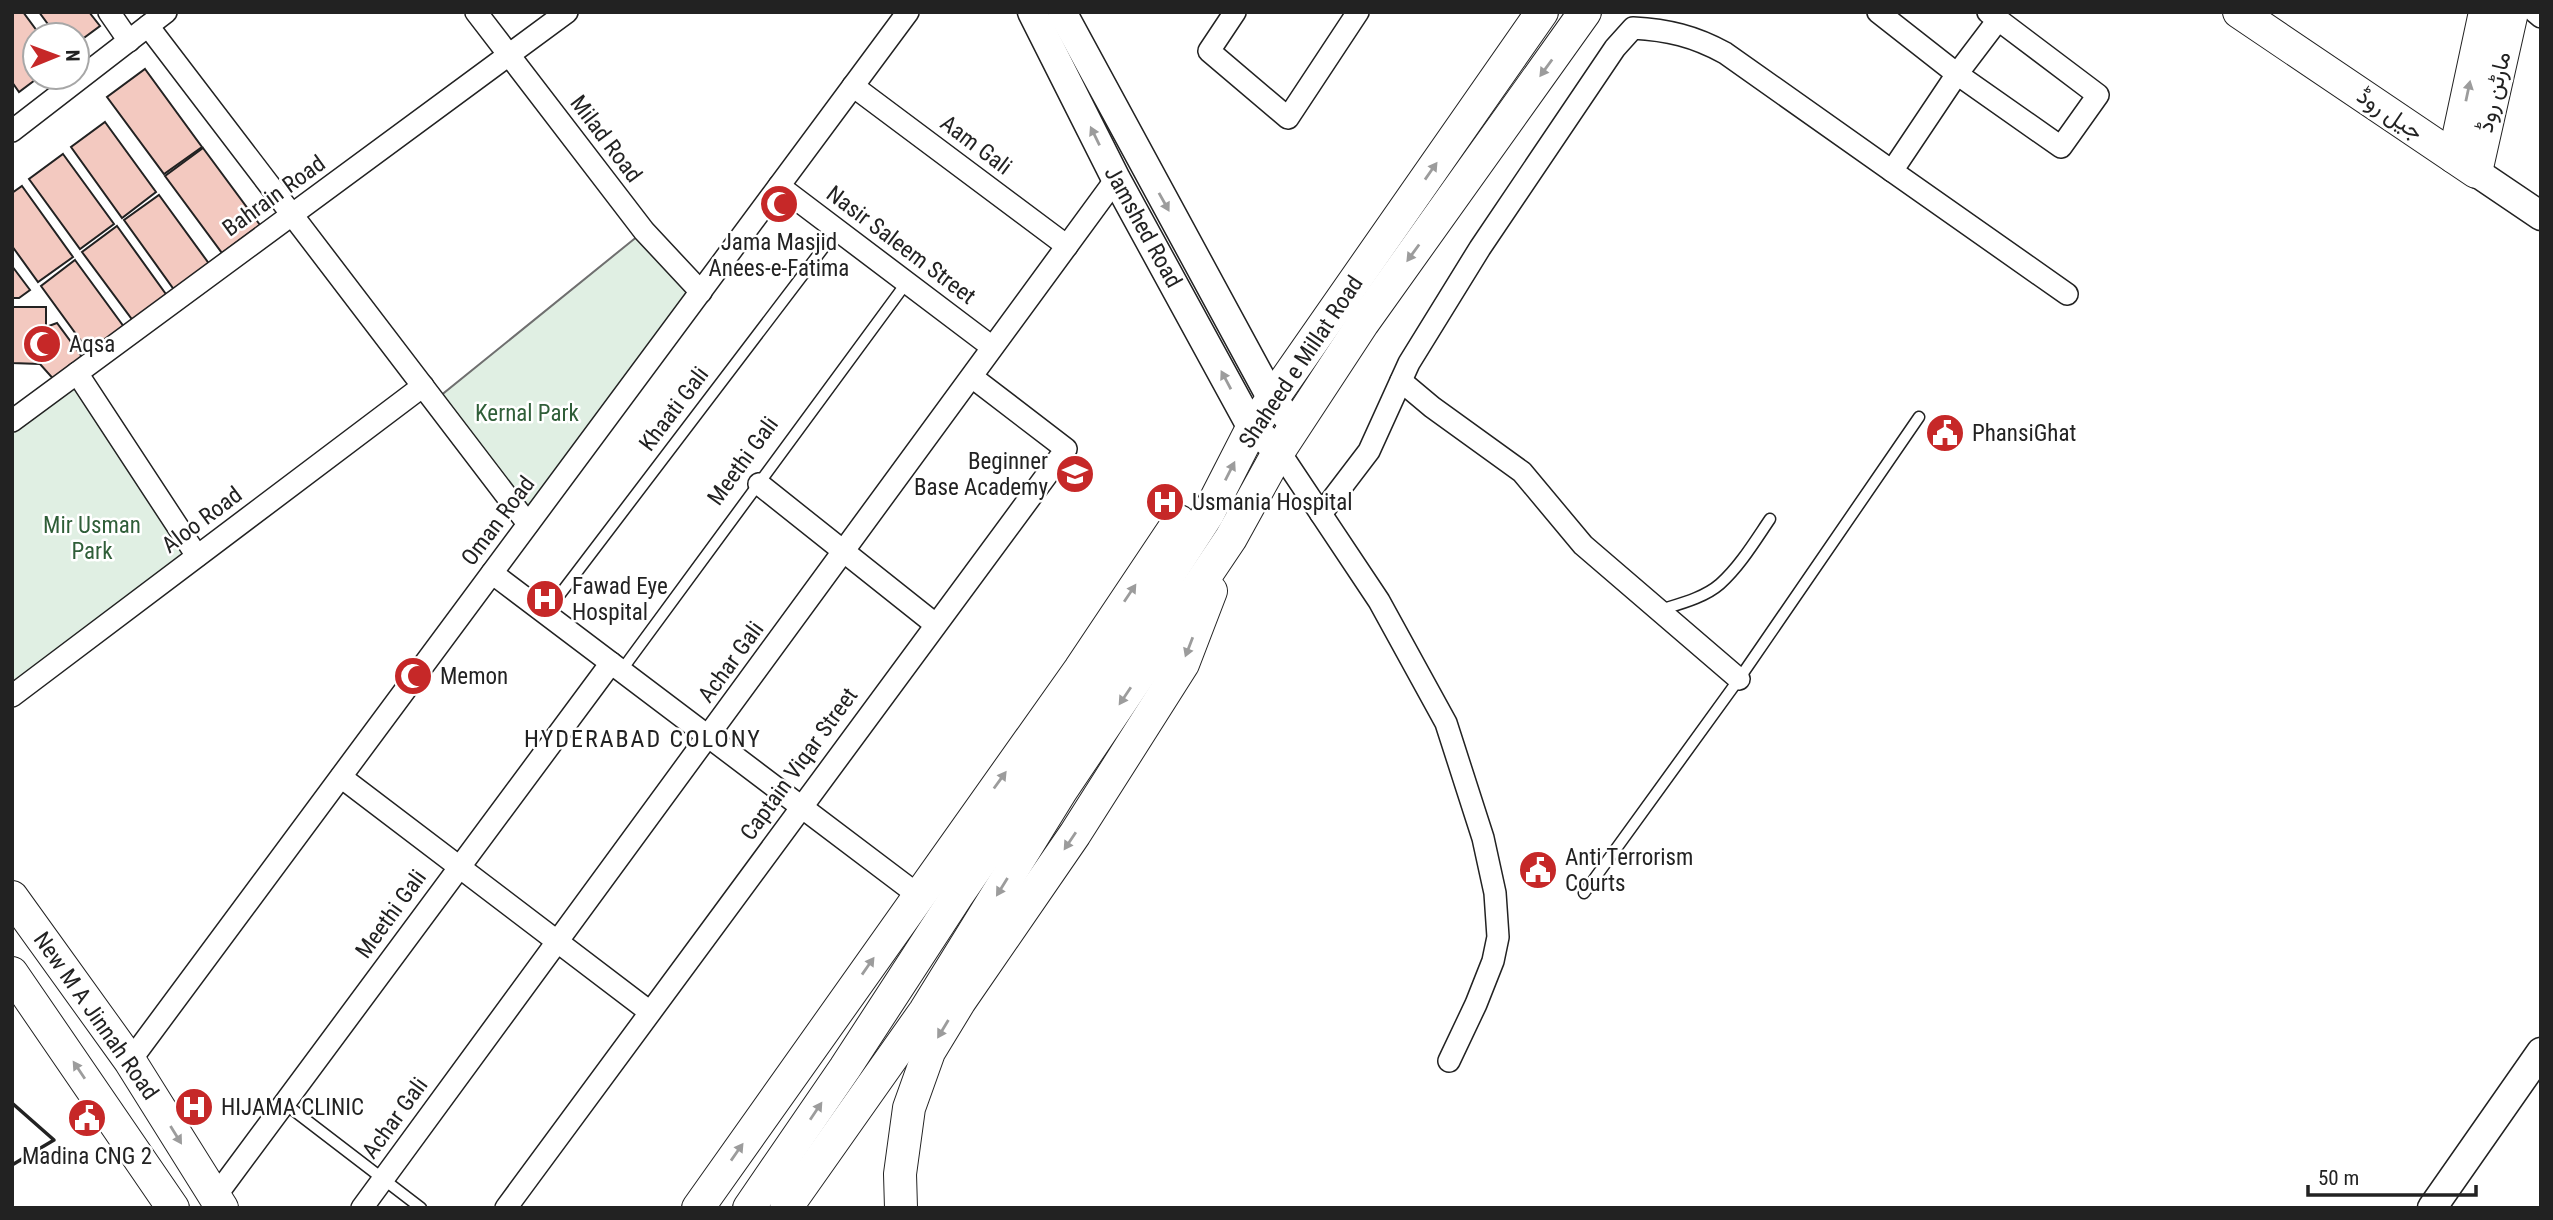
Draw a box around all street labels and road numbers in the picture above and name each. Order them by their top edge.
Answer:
street label: مارٹن روڈ [2472,49,2517,135]
street label: جیل روڈ [2351,82,2428,147]
street label: Milad Road [565,90,647,188]
street label: Aam Gali [935,110,1017,180]
street label: Bahrain Road [217,150,331,242]
street label: Jamshed Road [1099,162,1187,292]
street label: Nasir Saleem Street [821,180,981,310]
street label: Shaheed e Millat Road [1233,271,1369,453]
street label: Khaati Gali [634,362,714,456]
street label: Meethi Gali [702,412,784,510]
street label: Oman Road [456,471,540,571]
street label: Aloo Road [157,481,247,559]
street label: Achar Gali [693,616,769,708]
street label: Captain Viqar Street [735,683,863,845]
street label: Meethi Gali [350,865,432,963]
street label: New M A Jinnah Road [28,927,164,1105]
street label: Achar Gali [357,1072,433,1164]

